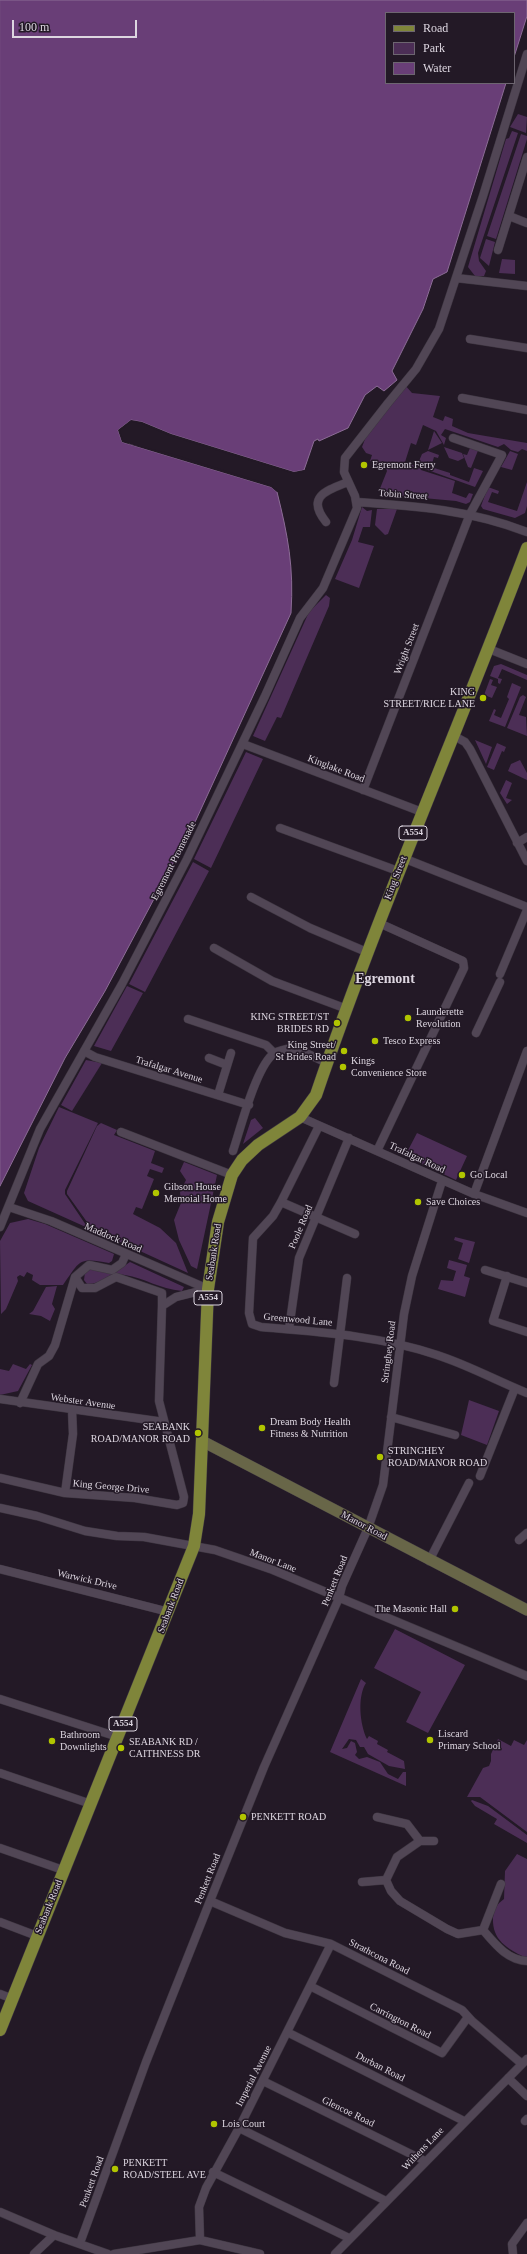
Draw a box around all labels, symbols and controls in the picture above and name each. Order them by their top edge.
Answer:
scale bar [14,12,139,38]
legend [385,12,515,84]
text: 100 m [19,20,49,34]
text: Road [423,21,448,35]
text: Park [423,41,445,55]
text: Water [423,61,451,75]
place label: Egremont Ferry [372,459,436,471]
marker: Egremont Ferry [359,460,369,470]
street label: Tobin Street [378,487,428,503]
street label: Wright Street [392,622,422,676]
place label: KING STREET/RICE LANE [384,686,475,710]
marker: KING STREET/RICE LANE [478,693,488,703]
street label: Kinglake Road [306,753,366,785]
street label: Egremont Promenade [149,820,199,902]
road number: A554 [399,826,427,840]
street label: King Street [382,854,410,902]
district label: Egremont [355,971,415,987]
place label: Launderette Revolution [416,1006,464,1030]
place label: KING STREET/ST BRIDES RD [250,1011,329,1034]
marker: Launderette Revolution [403,1013,413,1023]
marker: KING STREET/ST BRIDES RD [332,1018,342,1028]
place label: Tesco Express [383,1035,440,1047]
marker: Tesco Express [370,1036,380,1046]
place label: King Street/ St Brides Road [275,1039,336,1062]
marker: King Street/ St Brides Road [339,1046,349,1056]
street label: Trafalgar Avenue [134,1054,204,1086]
place label: Kings Convenience Store [351,1055,427,1078]
marker: Kings Convenience Store [338,1062,348,1072]
street label: Trafalgar Road [387,1140,447,1176]
place label: Go Local [470,1169,507,1181]
marker: Go Local [457,1170,467,1180]
place label: Gibson House Memoial Home [164,1181,227,1204]
marker: Gibson House Memoial Home [151,1188,161,1198]
place label: Save Choices [426,1196,480,1208]
marker: Save Choices [413,1197,423,1207]
street label: Poole Road [286,1203,316,1251]
street label: Maddock Road [82,1220,144,1256]
street label: Seabank Road [204,1223,224,1281]
road number: A554 [194,1291,222,1305]
street label: Greenwood Lane [263,1311,333,1329]
street label: Stringhey Road [379,1320,399,1384]
street label: Webster Avenue [50,1392,116,1412]
place label: Dream Body Health Fitness & Nutrition [270,1416,351,1440]
place label: SEABANK ROAD/MANOR ROAD [91,1421,190,1444]
marker: Dream Body Health Fitness & Nutrition [257,1423,267,1433]
marker: SEABANK ROAD/MANOR ROAD [193,1428,203,1438]
place label: STRINGHEY ROAD/MANOR ROAD [388,1445,487,1468]
marker: STRINGHEY ROAD/MANOR ROAD [375,1452,385,1462]
street label: King George Drive [72,1478,150,1496]
street label: Manor Road [339,1509,389,1543]
street label: Manor Lane [248,1547,298,1575]
street label: Penkett Road [319,1554,351,1608]
street label: Warwick Drive [56,1567,118,1593]
street label: Seabank Road [155,1577,187,1635]
place label: The Masonic Hall [375,1603,447,1615]
marker: The Masonic Hall [450,1604,460,1614]
road number: A554 [109,1717,137,1731]
place label: Liscard Primary School [438,1728,500,1752]
place label: Bathroom Downlights [60,1729,107,1752]
marker: Liscard Primary School [425,1735,435,1745]
marker: Bathroom Downlights [47,1736,57,1746]
place label: SEABANK RD / CAITHNESS DR [129,1736,200,1760]
marker: SEABANK RD / CAITHNESS DR [116,1743,126,1753]
place label: PENKETT ROAD [251,1811,326,1823]
marker: PENKETT ROAD [238,1812,248,1822]
street label: Penkett Road [192,1852,224,1906]
street label: Seabank Road [33,1878,65,1936]
street label: Strathcona Road [347,1937,411,1977]
street label: Carrington Road [367,2000,433,2042]
street label: Imperial Avenue [234,2044,274,2108]
street label: Durban Road [353,2049,407,2085]
street label: Glencoe Road [320,2094,376,2130]
place label: Lois Court [222,2118,265,2130]
marker: Lois Court [209,2119,219,2129]
street label: Withens Lane [399,2125,447,2173]
street label: Penkett Road [77,2155,107,2209]
place label: PENKETT ROAD/STEEL AVE [123,2157,206,2180]
marker: PENKETT ROAD/STEEL AVE [110,2164,120,2174]

